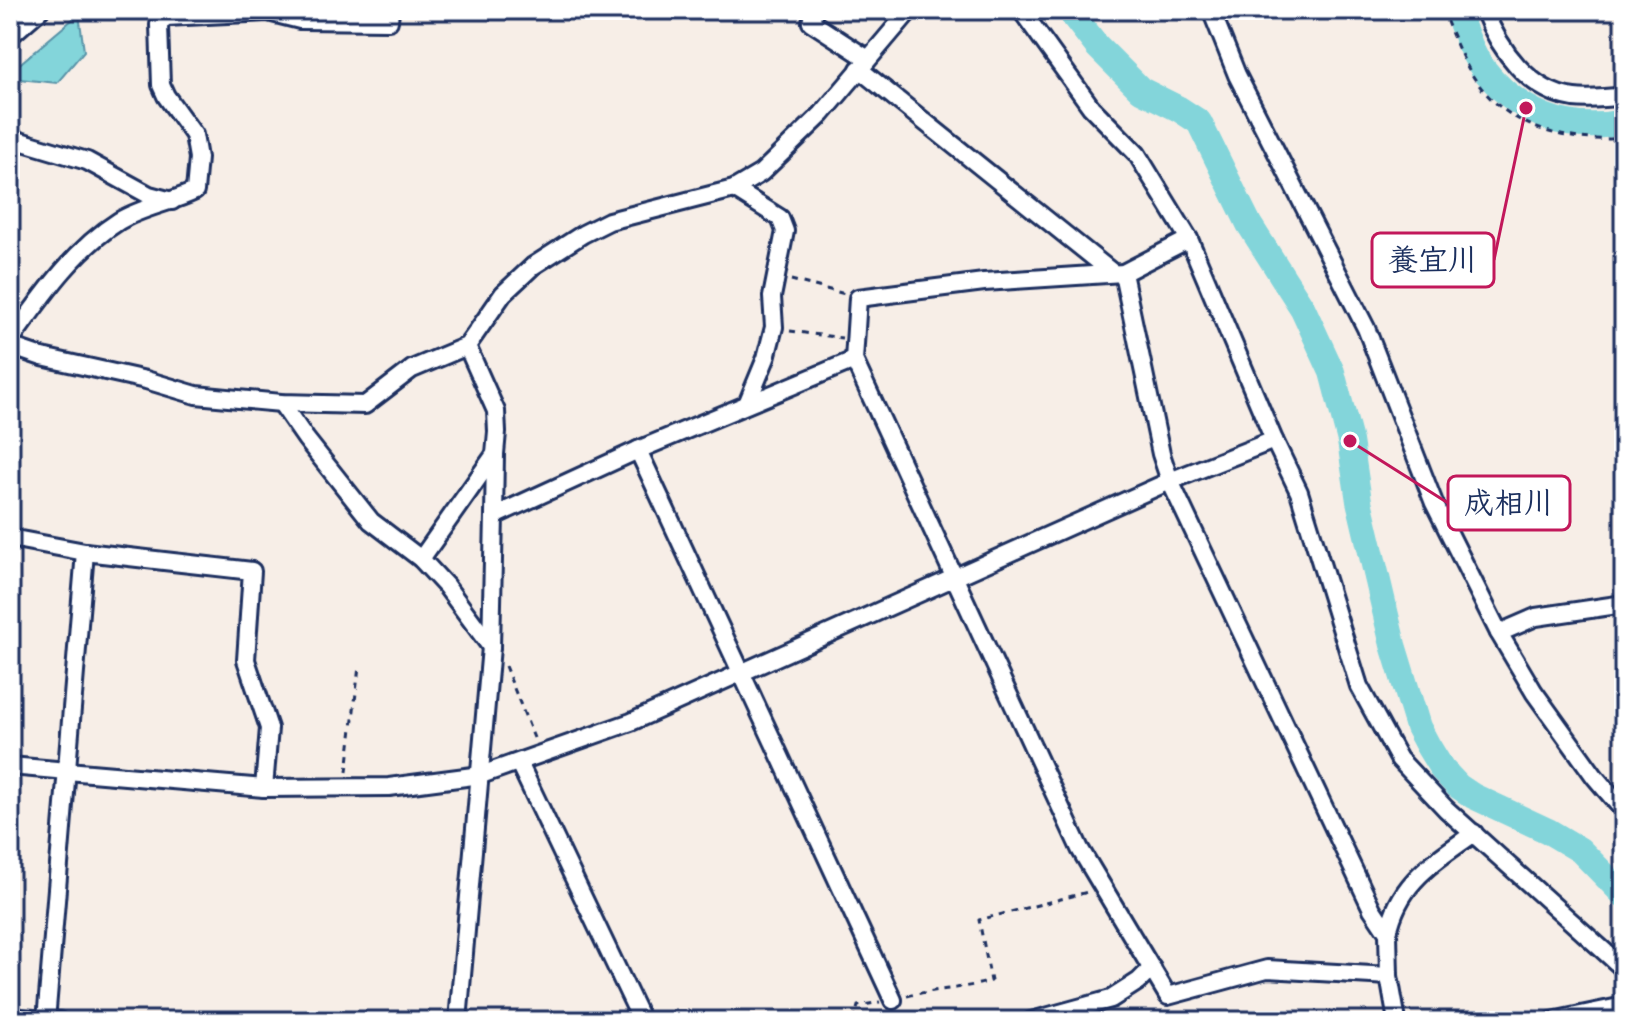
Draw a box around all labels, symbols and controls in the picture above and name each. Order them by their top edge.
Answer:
callout: 養宜川 [1372,233,1494,287]
text: 養宜川 [1388,241,1478,279]
callout: 成相川 [1448,476,1570,530]
text: 成相川 [1464,484,1554,522]

